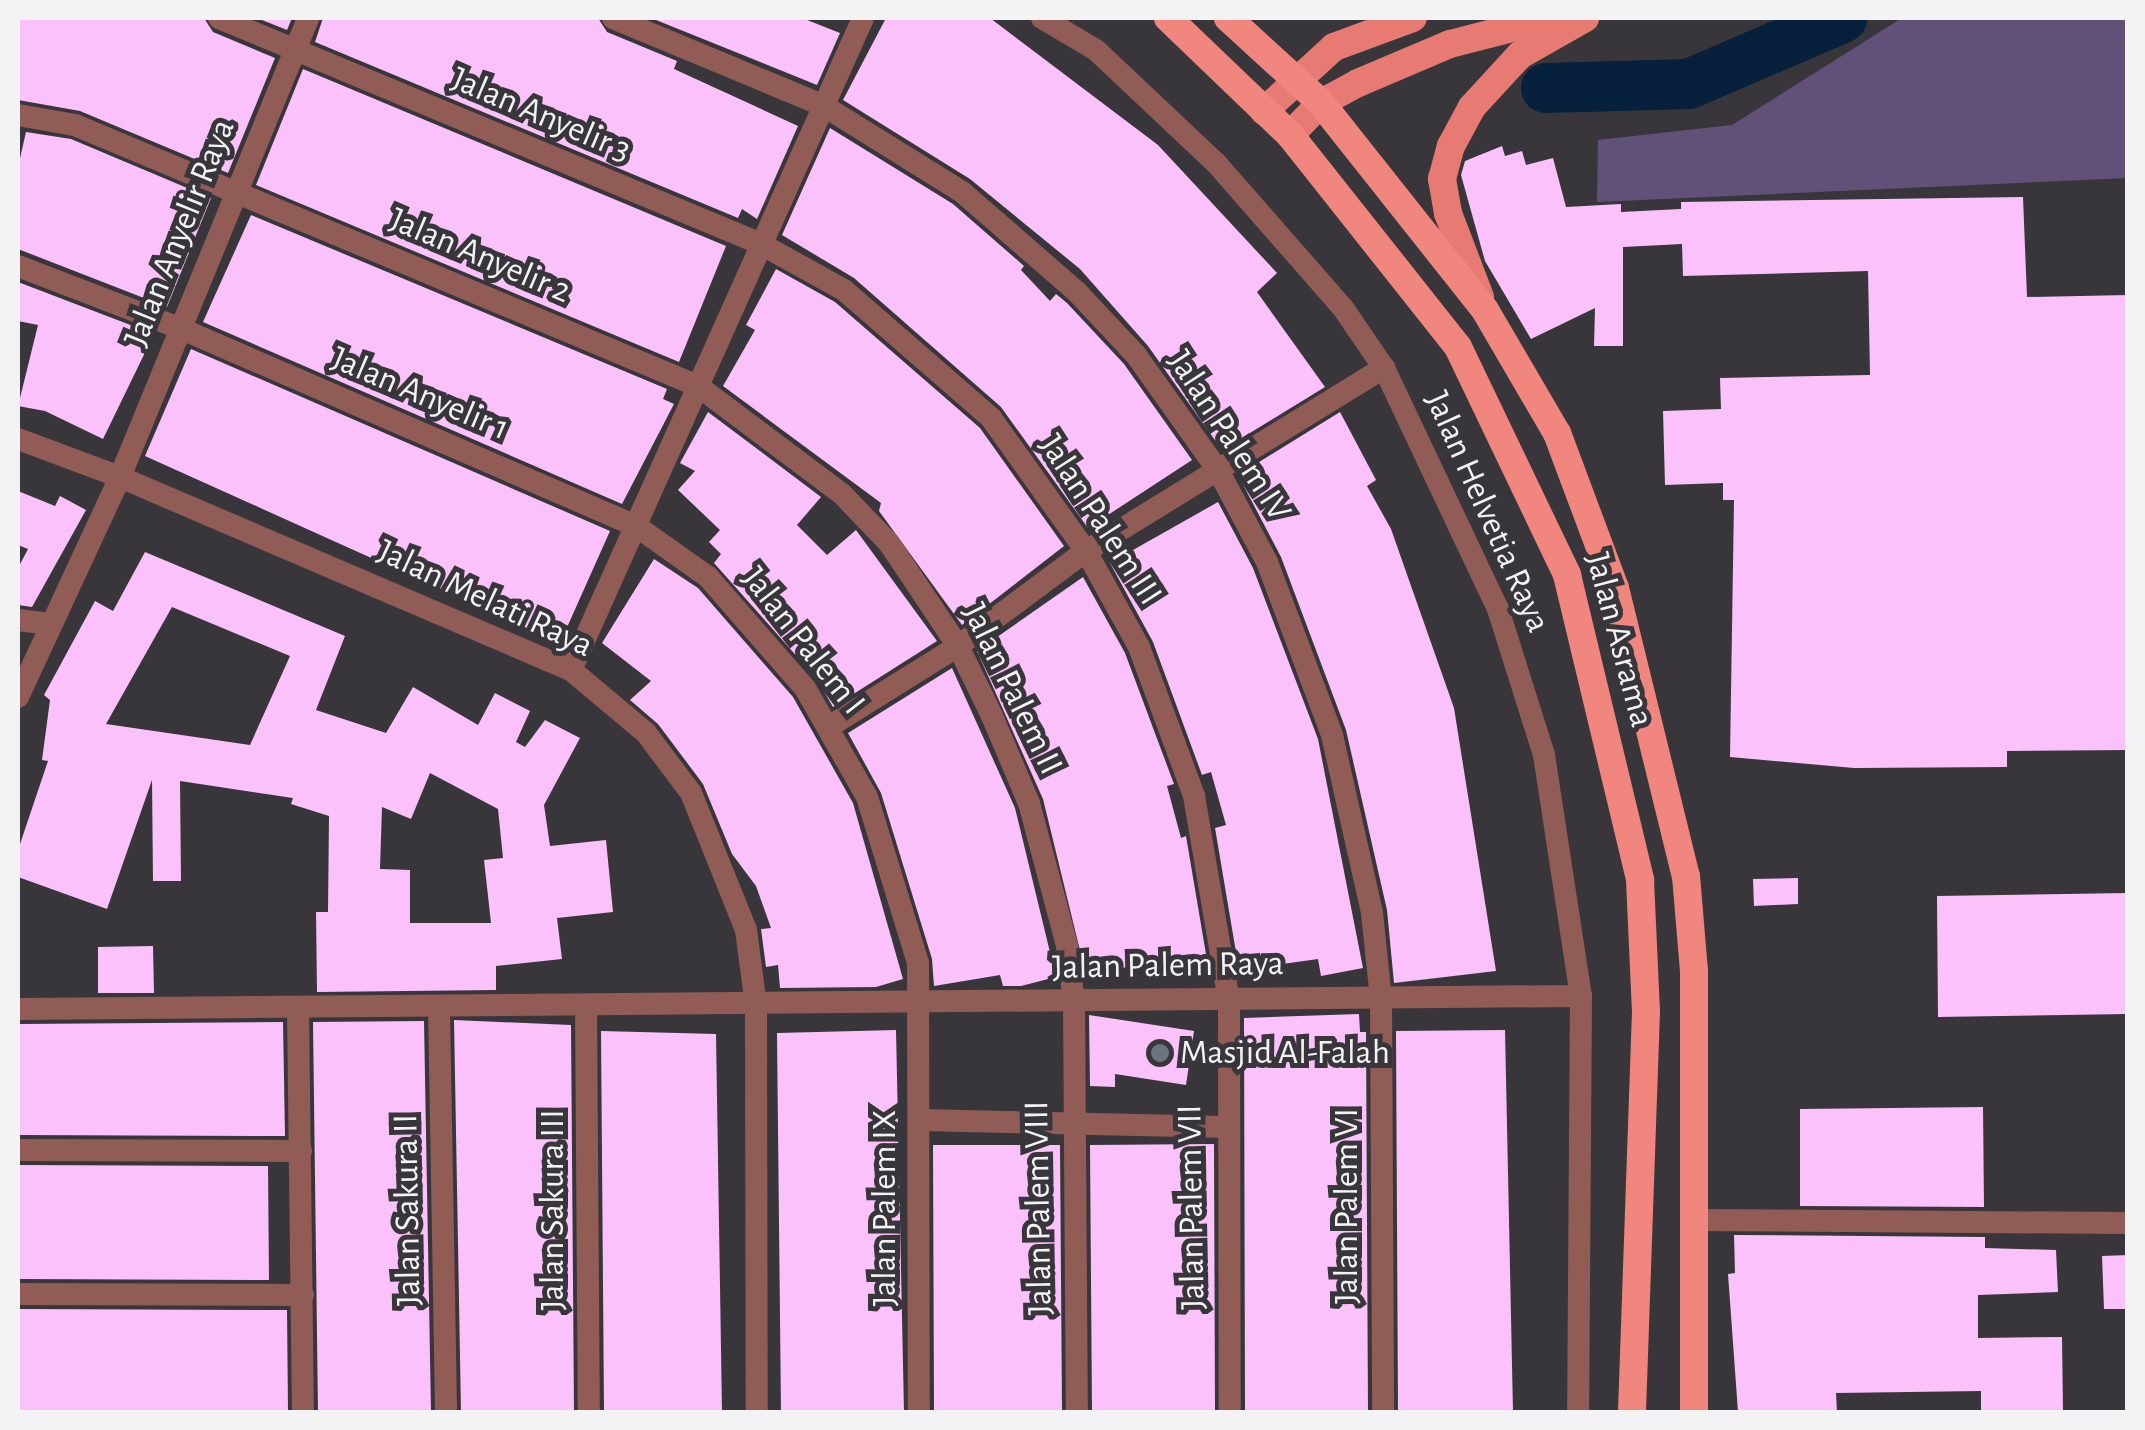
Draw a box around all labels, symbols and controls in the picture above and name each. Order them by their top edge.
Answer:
street label: Jalan Anyelir 3 [445,58,637,172]
street label: Jalan Anyelir Raya [115,113,245,353]
street label: Jalan Anyelir 2 [383,199,577,313]
street label: Jalan Anyelir 1 [325,338,515,450]
street label: Jalan Palem IV [1158,343,1300,529]
street label: Jalan Helvetia Raya [1415,385,1559,639]
street label: Jalan Palem III [1029,427,1171,613]
street label: Jalan Melati Raya [371,531,599,667]
street label: Jalan Asrama [1576,548,1662,732]
street label: Jalan Palem I [732,559,874,723]
street label: Jalan Palem II [952,596,1072,782]
street label: Jalan Palem Raya [1052,943,1284,989]
place label: Masjid Al-Falah [1180,1032,1390,1074]
marker: Masjid Al-Falah [1149,1042,1171,1064]
street label: Jalan Palem VIII [1016,1100,1062,1316]
street label: Jalan Palem VII [1169,1104,1215,1310]
street label: Jalan Palem VI [1326,1108,1368,1304]
street label: Jalan Sakura III [532,1109,574,1311]
street label: Jalan Palem IX [864,1110,906,1306]
street label: Jalan Sakura II [385,1114,431,1306]

